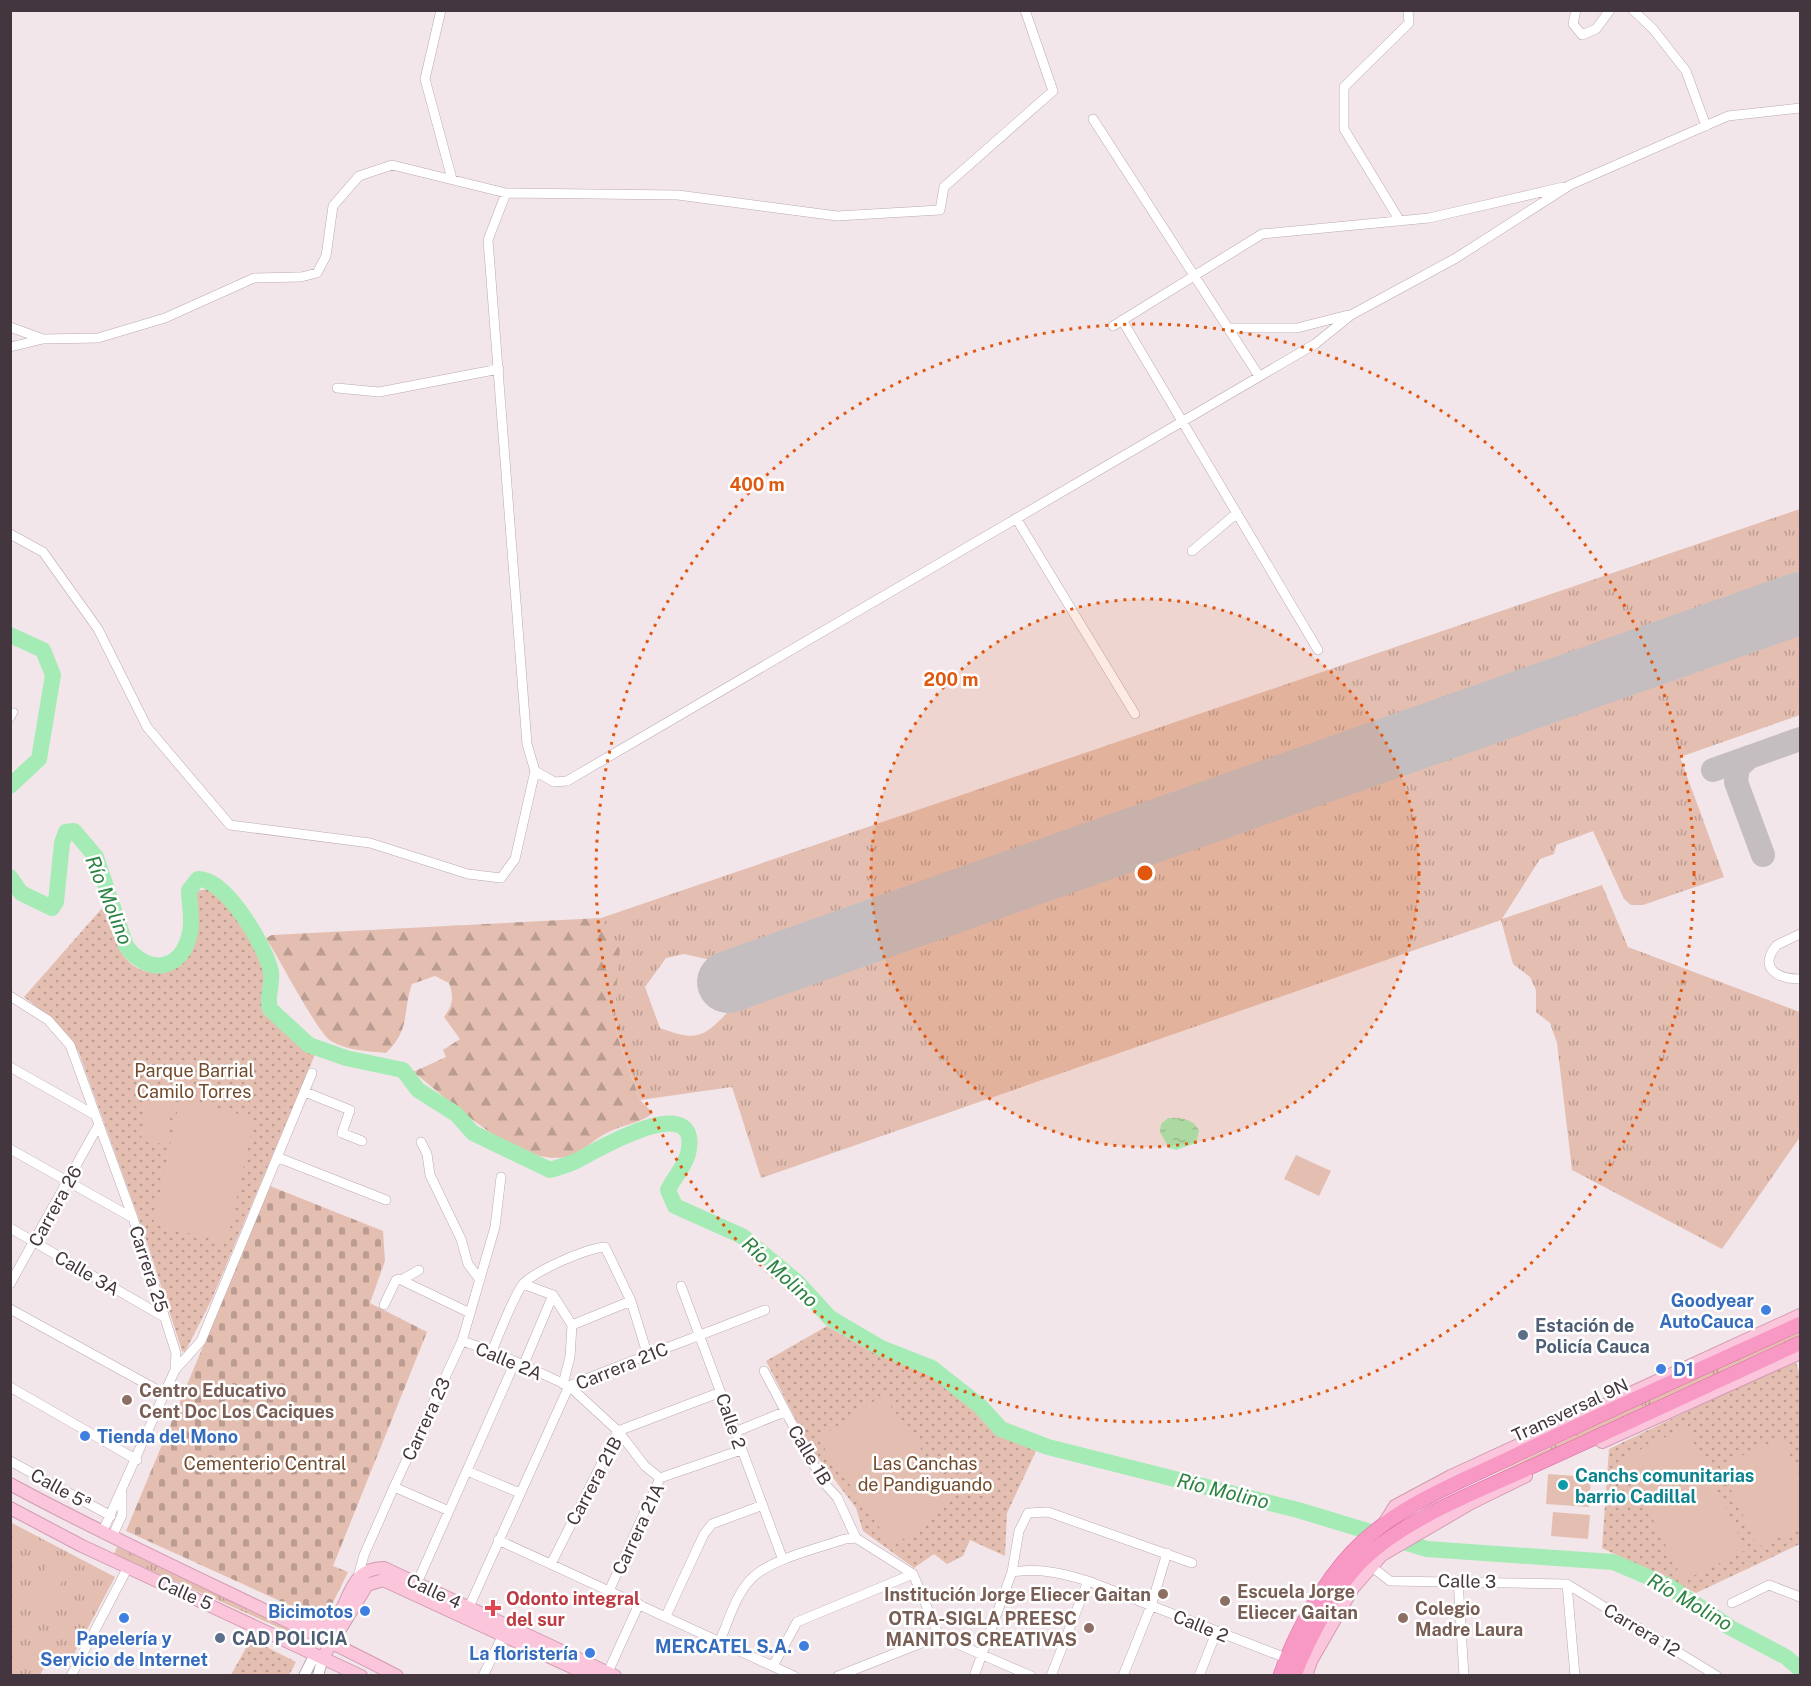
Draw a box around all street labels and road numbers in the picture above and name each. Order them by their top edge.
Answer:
street label: Carrera 26 [24,1162,86,1250]
street label: Carrera 25 [125,1223,173,1315]
street label: Calle 3A [51,1246,123,1300]
street label: Calle 2A [473,1338,546,1384]
street label: Carrera 21C [573,1338,671,1394]
street label: Carrera 23 [398,1374,454,1464]
street label: Transversal 9N [1508,1374,1632,1446]
street label: Calle 2 [712,1390,750,1452]
street label: Calle 1B [784,1421,836,1489]
street label: Carrera 21B [562,1433,626,1529]
street label: Calle 5ª [27,1464,95,1514]
street label: Carrera 21A [608,1480,668,1578]
street label: Calle 4 [403,1569,465,1613]
street label: Calle 3 [1438,1570,1496,1592]
street label: Calle 5 [154,1572,216,1614]
street label: Carrera 12 [1600,1599,1684,1661]
street label: Calle 2 [1170,1605,1232,1647]

